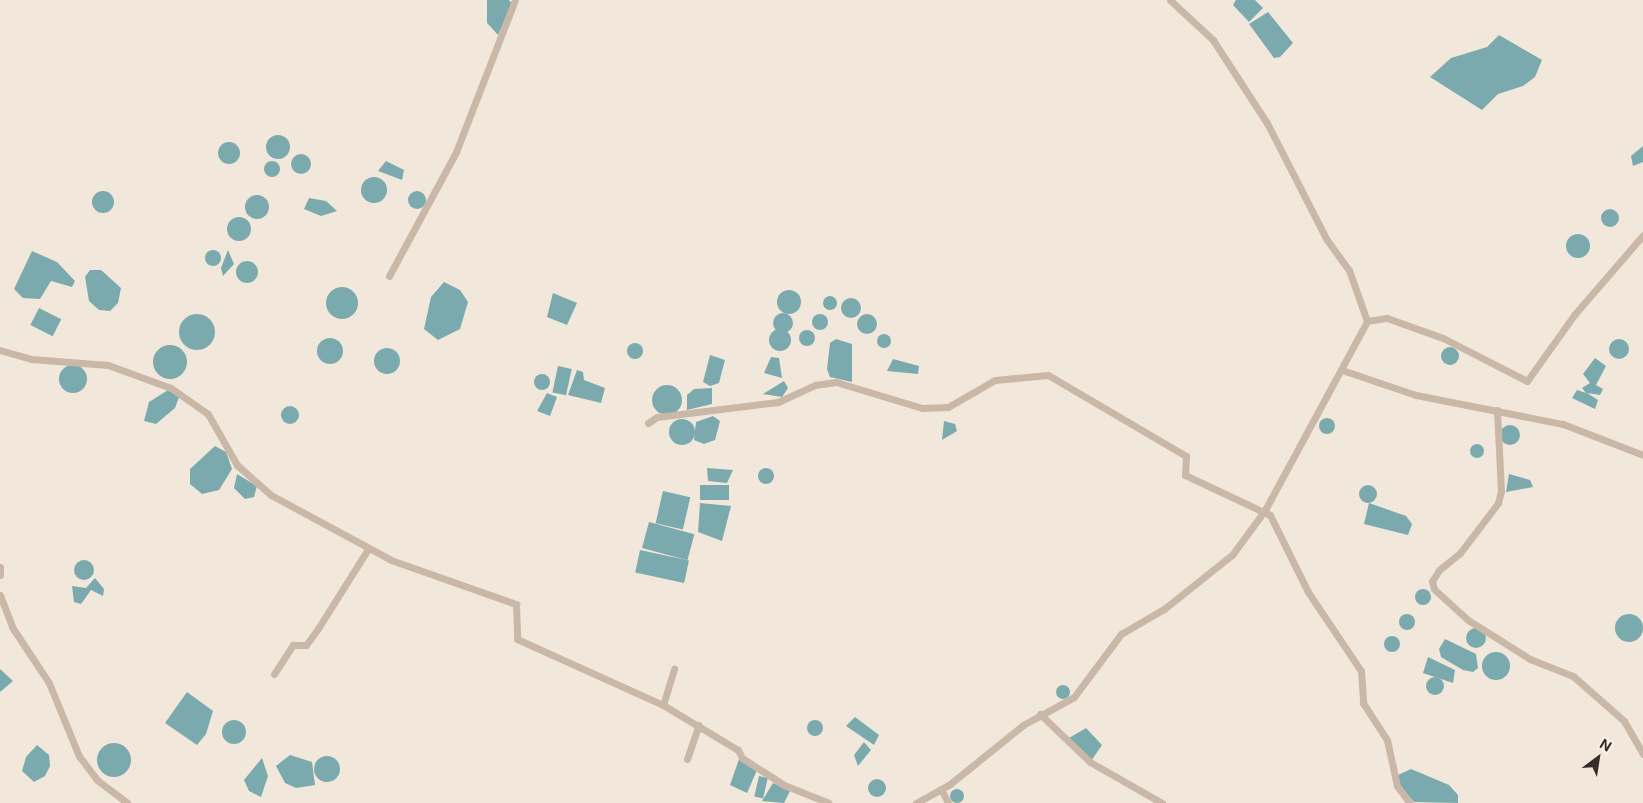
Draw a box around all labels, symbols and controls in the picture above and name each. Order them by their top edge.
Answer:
north arrow [1573,733,1623,783]
text: N [1597,735,1615,755]

